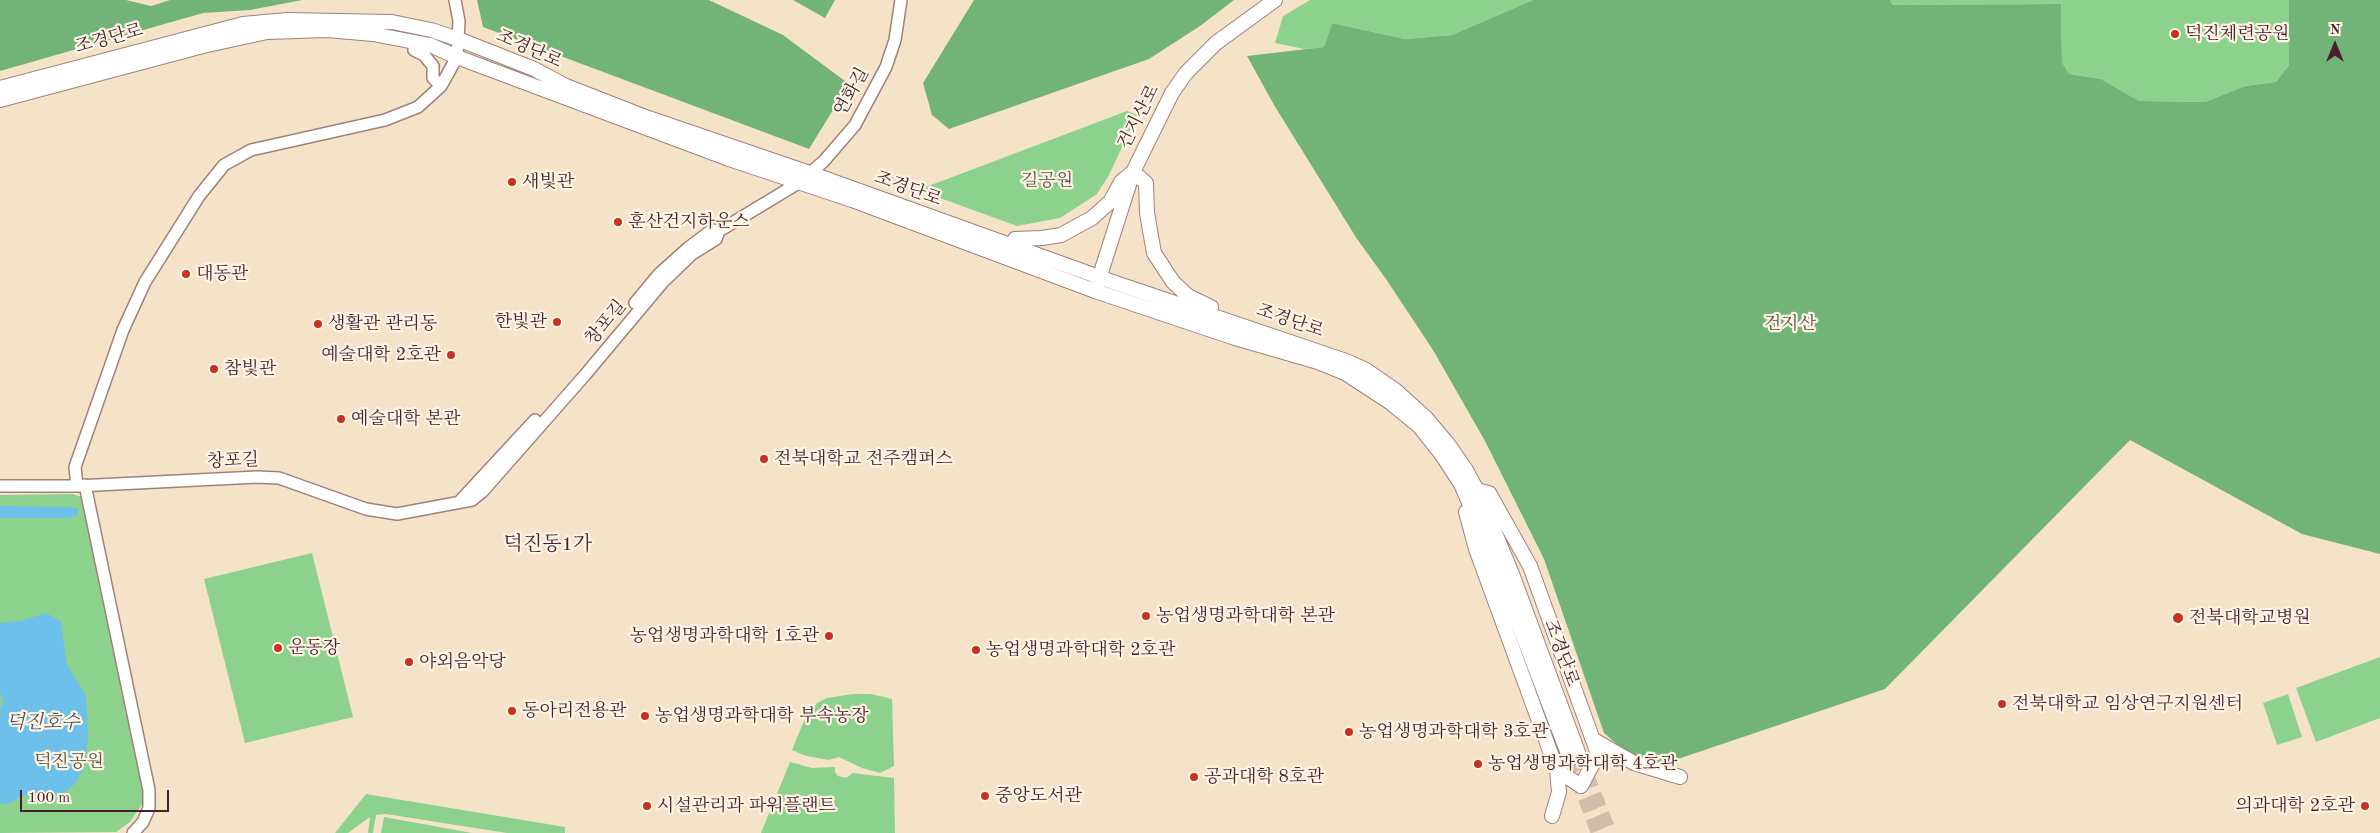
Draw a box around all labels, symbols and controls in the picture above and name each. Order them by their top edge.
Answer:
street label: 조경단로 [73,20,145,58]
north arrow [2310,20,2360,70]
place label: 덕진체련공원 [2185,23,2289,45]
text: N [2330,23,2340,37]
street label: 조경단로 [493,25,565,73]
marker: 덕진체련공원 [2169,28,2181,40]
street label: 연화길 [830,64,874,120]
street label: 건지산로 [1114,81,1164,153]
street label: 조경단로 [872,167,944,211]
park label: 길공원 [1021,170,1073,192]
place label: 새빛관 [522,171,574,193]
marker: 새빛관 [506,176,518,188]
place label: 훈산건지하운스 [628,211,750,233]
marker: 훈산건지하운스 [612,216,624,228]
place label: 대동관 [196,263,248,285]
marker: 대동관 [180,268,192,280]
street label: 창포길 [581,296,631,350]
street label: 조경단로 [1254,299,1326,343]
place label: 한빛관 [495,311,547,333]
place label: 생활관 관리동 [328,313,437,335]
park label: 건지산 [1764,313,1816,335]
marker: 한빛관 [551,316,563,328]
marker: 생활관 관리동 [312,318,324,330]
place label: 예술대학 2호관 [321,344,441,366]
marker: 예술대학 2호관 [445,349,457,361]
place label: 참빛관 [224,358,276,380]
marker: 참빛관 [208,363,220,375]
place label: 예술대학 본관 [351,408,460,430]
marker: 예술대학 본관 [335,413,347,425]
place label: 전북대학교 전주캠퍼스 [774,448,953,470]
street label: 창포길 [207,449,259,473]
marker: 전북대학교 전주캠퍼스 [758,453,770,465]
district label: 덕진동1가 [504,533,592,557]
place label: 농업생명과학대학 본관 [1156,605,1335,627]
place label: 전북대학교병원 [2189,607,2311,629]
marker: 농업생명과학대학 본관 [1140,610,1152,622]
marker: 전북대학교병원 [2171,611,2185,625]
street label: 조경단로 [1539,617,1583,689]
place label: 농업생명과학대학 1호관 [630,625,819,647]
marker: 농업생명과학대학 1호관 [823,630,835,642]
place label: 운동장 [288,637,340,659]
place label: 농업생명과학대학 2호관 [986,639,1175,661]
marker: 운동장 [272,642,284,654]
marker: 농업생명과학대학 2호관 [970,644,982,656]
place label: 야외음악당 [419,651,506,673]
marker: 야외음악당 [403,656,415,668]
place label: 전북대학교 임상연구지원센터 [2012,693,2243,715]
marker: 전북대학교 임상연구지원센터 [1996,698,2008,710]
place label: 동아리전용관 [522,700,626,722]
marker: 동아리전용관 [506,705,518,717]
place label: 농업생명과학대학 부속농장 [655,705,869,727]
marker: 농업생명과학대학 부속농장 [639,710,651,722]
water label: 덕진호수 [6,712,80,734]
place label: 농업생명과학대학 3호관 [1359,721,1548,743]
marker: 농업생명과학대학 3호관 [1343,726,1355,738]
park label: 덕진공원 [34,751,104,773]
place label: 농업생명과학대학 4호관 [1488,753,1677,775]
marker: 농업생명과학대학 4호관 [1472,758,1484,770]
place label: 공과대학 8호관 [1204,766,1324,788]
marker: 공과대학 8호관 [1188,771,1200,783]
scale bar [22,780,171,812]
place label: 중앙도서관 [995,785,1082,807]
marker: 중앙도서관 [979,790,991,802]
text: 100 m [28,791,70,806]
place label: 시설관리과 파워플랜트 [657,795,836,817]
place label: 의과대학 2호관 [2235,795,2355,817]
marker: 시설관리과 파워플랜트 [641,800,653,812]
marker: 의과대학 2호관 [2359,800,2371,812]

